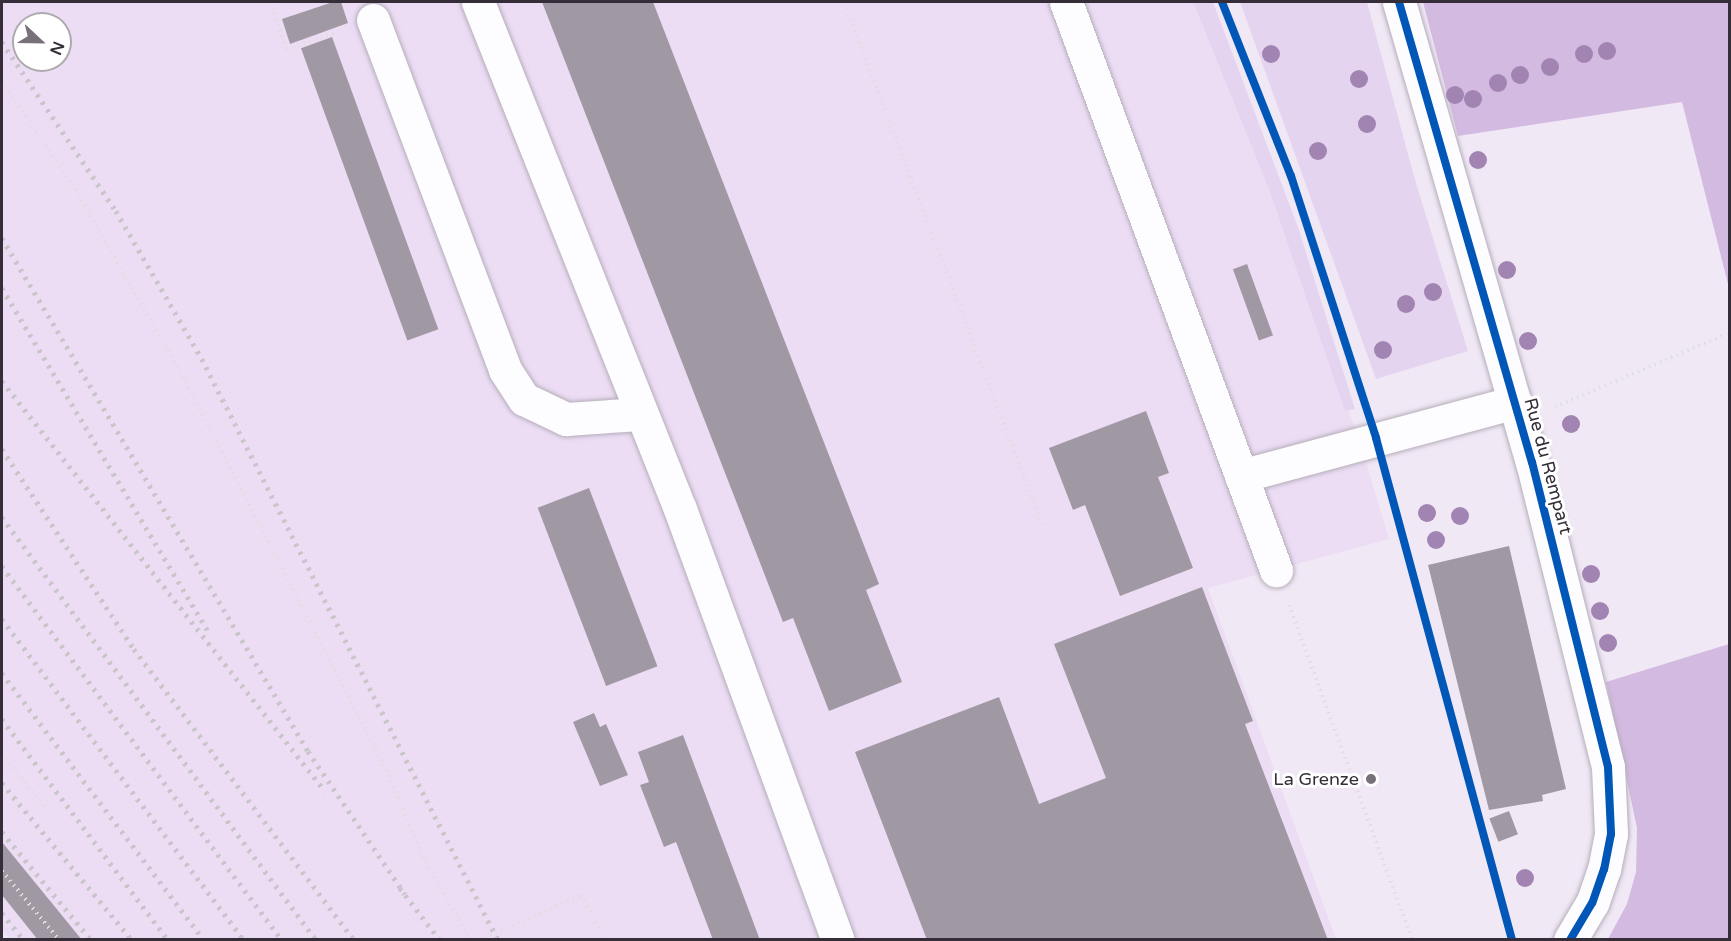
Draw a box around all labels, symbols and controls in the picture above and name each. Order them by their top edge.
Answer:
north arrow [12,12,72,72]
text: N [45,38,69,58]
street label: Rue du Rempart [1519,395,1577,537]
place label: La Grenze [1273,768,1359,790]
marker: La Grenze [1364,772,1378,786]

